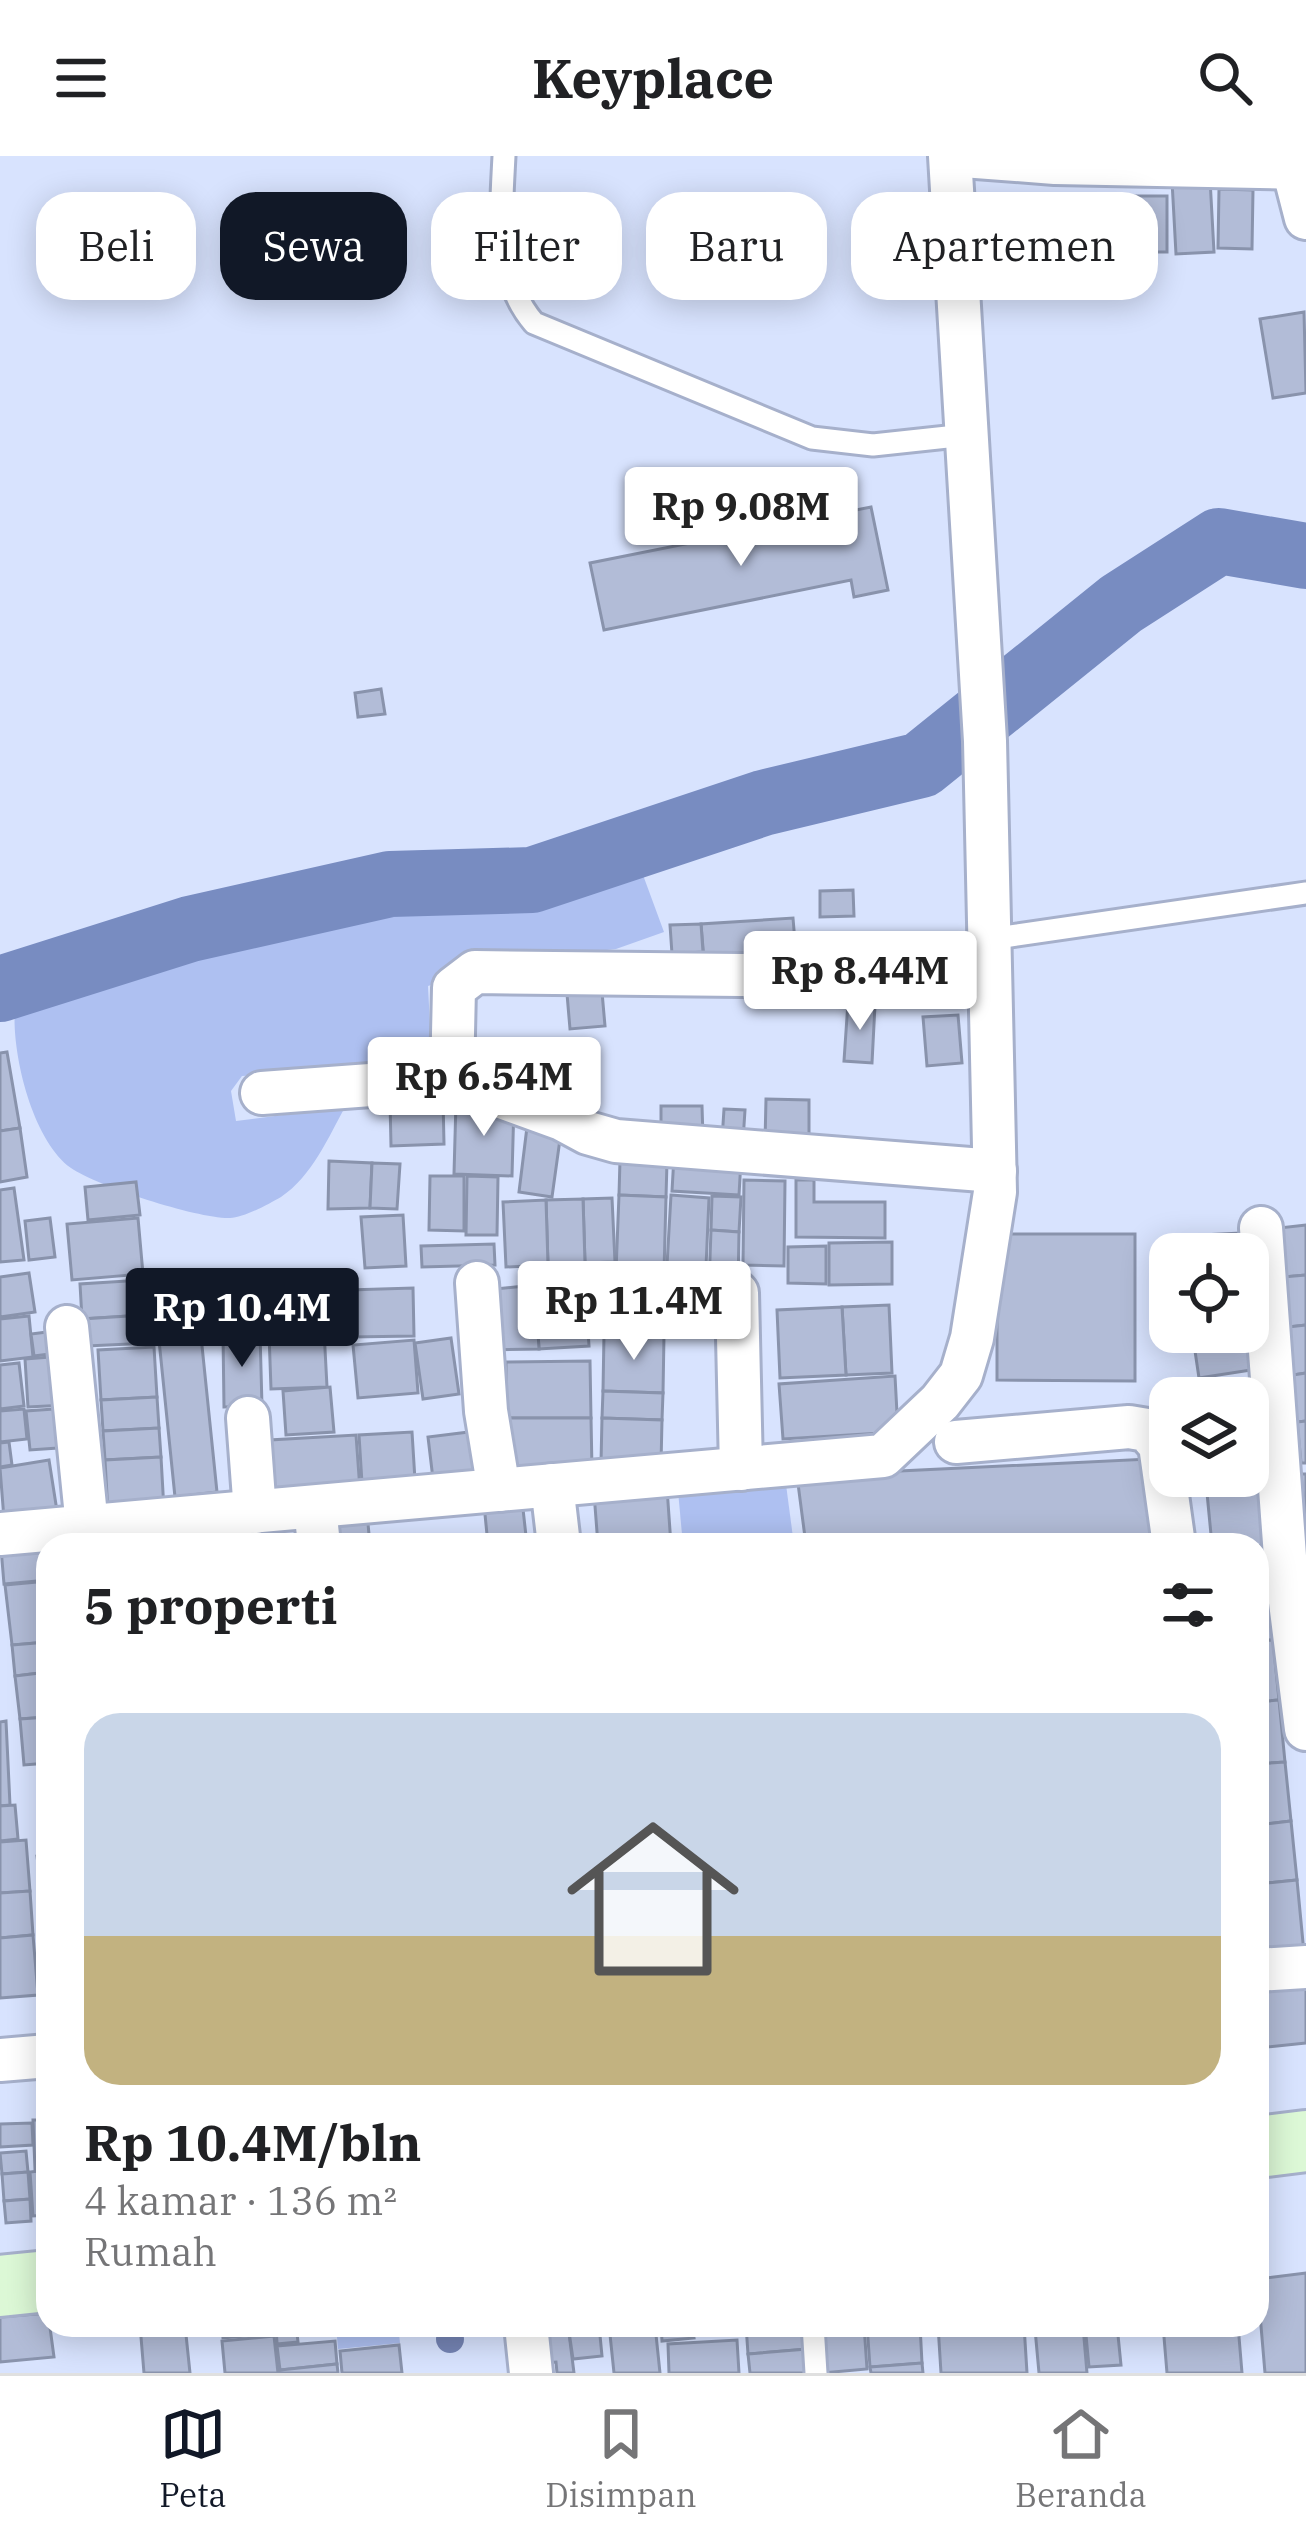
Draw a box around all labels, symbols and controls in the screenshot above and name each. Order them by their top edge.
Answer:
text: Keyplace [532,43,774,113]
icon: menu [48,45,114,111]
icon: search [1192,45,1258,111]
chip: Beli [36,192,196,300]
chip: Sewa [220,192,407,300]
chip: Filter [431,192,622,300]
chip: Baru [646,192,827,300]
chip: Apartemen [851,192,1158,300]
pin: Rp 9.08M [617,467,865,569]
text: Rp 9.08M [652,480,830,531]
pin: Rp 8.44M [736,931,984,1033]
text: Rp 8.44M [771,944,949,995]
pin: Rp 6.54M [360,1037,608,1139]
text: Rp 6.54M [395,1050,573,1101]
map controls [1149,1233,1269,1497]
button: locate [1149,1233,1269,1353]
pin: Rp 11.4M [510,1261,758,1363]
pin: Rp 10.4M [118,1268,366,1370]
text: Rp 11.4M [545,1274,723,1325]
text: Rp 10.4M [153,1281,331,1332]
button: layers [1149,1377,1269,1497]
text: 5 properti [84,1572,337,1638]
icon: filters [1155,1572,1221,1638]
icon: home [545,1791,761,2007]
text: Rp 10.4M/bln [84,2109,422,2175]
text: 4 kamar · 136 m² [84,2175,397,2226]
text: Rumah [84,2226,217,2277]
tab: Peta [159,2401,227,2516]
tab: Disimpan [545,2401,697,2516]
tab: Beranda [1015,2401,1147,2516]

